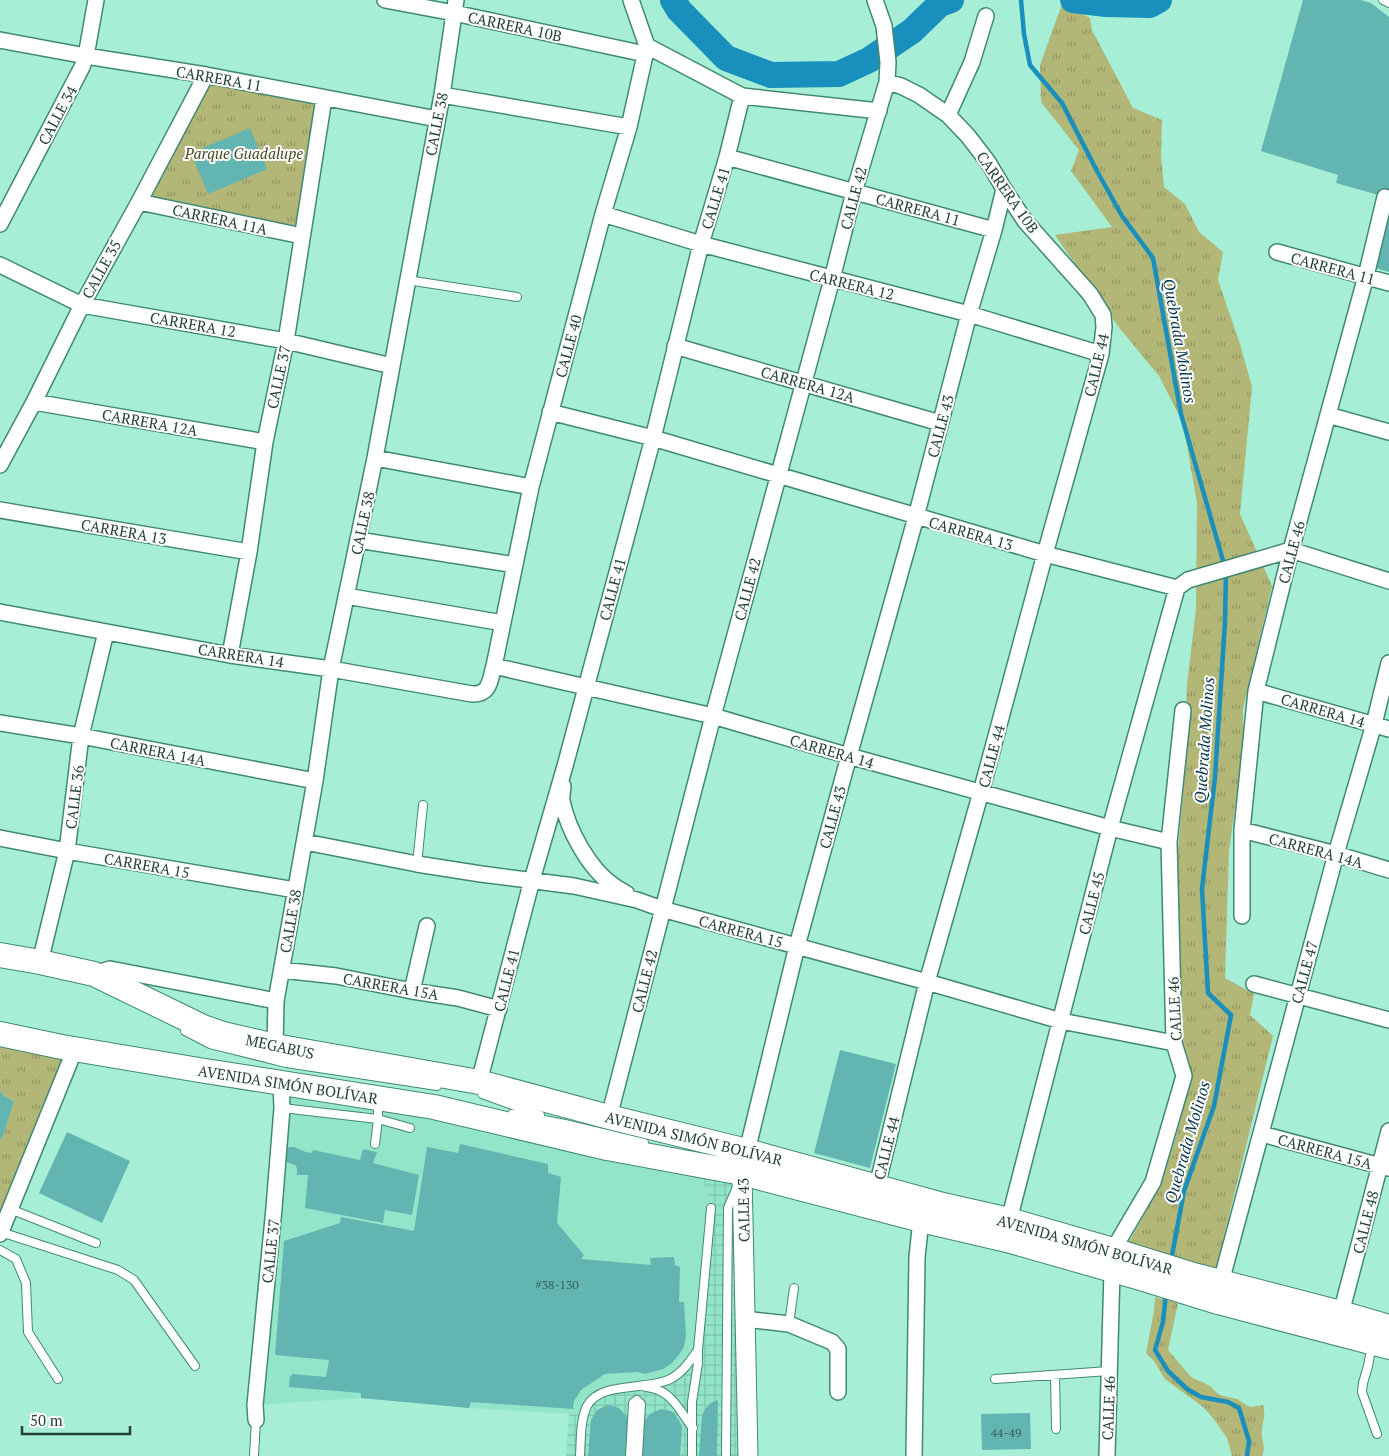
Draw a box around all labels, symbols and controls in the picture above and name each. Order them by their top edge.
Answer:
street label: CARRERA 10B [466,6,564,46]
street label: CARRERA 11 [175,61,263,95]
street label: CALLE 34 [33,82,81,148]
street label: CALLE 38 [420,90,452,158]
park label: Parque Guadalupe [184,143,303,163]
street label: CARRERA 10B [972,147,1044,237]
street label: CALLE 41 [696,164,734,232]
street label: CALLE 42 [835,164,871,232]
street label: CARRERA 11 [874,188,962,230]
street label: CARRERA 11A [171,199,270,239]
street label: CALLE 35 [77,236,125,302]
street label: CARRERA 11 [1289,247,1377,289]
street label: CARRERA 12 [808,264,896,304]
water label: Quebrada Molinos [1158,277,1202,406]
street label: CARRERA 12 [149,307,237,341]
street label: CALLE 40 [550,312,586,380]
street label: CALLE 44 [1079,331,1113,399]
street label: CALLE 37 [262,343,294,411]
street label: CARRERA 12A [759,361,858,407]
street label: CALLE 43 [922,392,958,460]
street label: CARRERA 12A [101,404,200,440]
street label: CALLE 38 [346,489,378,557]
street label: CARRERA 13 [927,511,1015,555]
street label: CARRERA 13 [80,514,168,548]
street label: CALLE 46 [1273,518,1309,586]
street label: CALLE 41 [594,555,630,623]
street label: CALLE 42 [729,555,765,623]
street label: CARRERA 14 [197,638,285,672]
water label: Quebrada Molinos [1189,676,1219,804]
street label: CARRERA 14 [1279,688,1367,732]
street label: CALLE 44 [973,722,1009,790]
street label: CARRERA 14 [788,729,876,773]
street label: CARRERA 14A [109,732,208,770]
street label: CALLE 36 [60,764,88,830]
street label: CALLE 43 [814,783,850,851]
street label: CARRERA 14A [1267,828,1366,872]
street label: CARRERA 15 [103,848,191,882]
street label: CALLE 45 [1074,869,1108,937]
street label: CALLE 38 [275,888,305,954]
street label: CARRERA 15 [697,910,785,952]
street label: CALLE 47 [1286,938,1322,1006]
street label: CALLE 41 [489,946,523,1014]
street label: CALLE 42 [627,947,661,1015]
street label: CARRERA 15A [342,968,441,1004]
street label: CALLE 46 [1162,976,1186,1042]
street label: MEGABUS [244,1029,316,1063]
street label: AVENIDA SIMÓN BOLÍVAR [197,1060,380,1108]
water label: Quebrada Molinos [1159,1078,1215,1206]
street label: AVENIDA SIMÓN BOLÍVAR [603,1106,785,1170]
street label: CALLE 44 [869,1114,903,1182]
street label: CARRERA 15A [1276,1129,1375,1173]
street label: CALLE 43 [732,1178,754,1242]
street label: CALLE 48 [1348,1188,1382,1256]
street label: AVENIDA SIMÓN BOLÍVAR [995,1209,1176,1279]
street label: CALLE 37 [257,1218,283,1284]
house number: #38-130 [535,1277,579,1292]
street label: CALLE 46 [1097,1375,1119,1441]
scale bar [22,1404,130,1436]
text: 50 m [30,1410,63,1430]
house number: 44-49 [991,1425,1021,1440]

